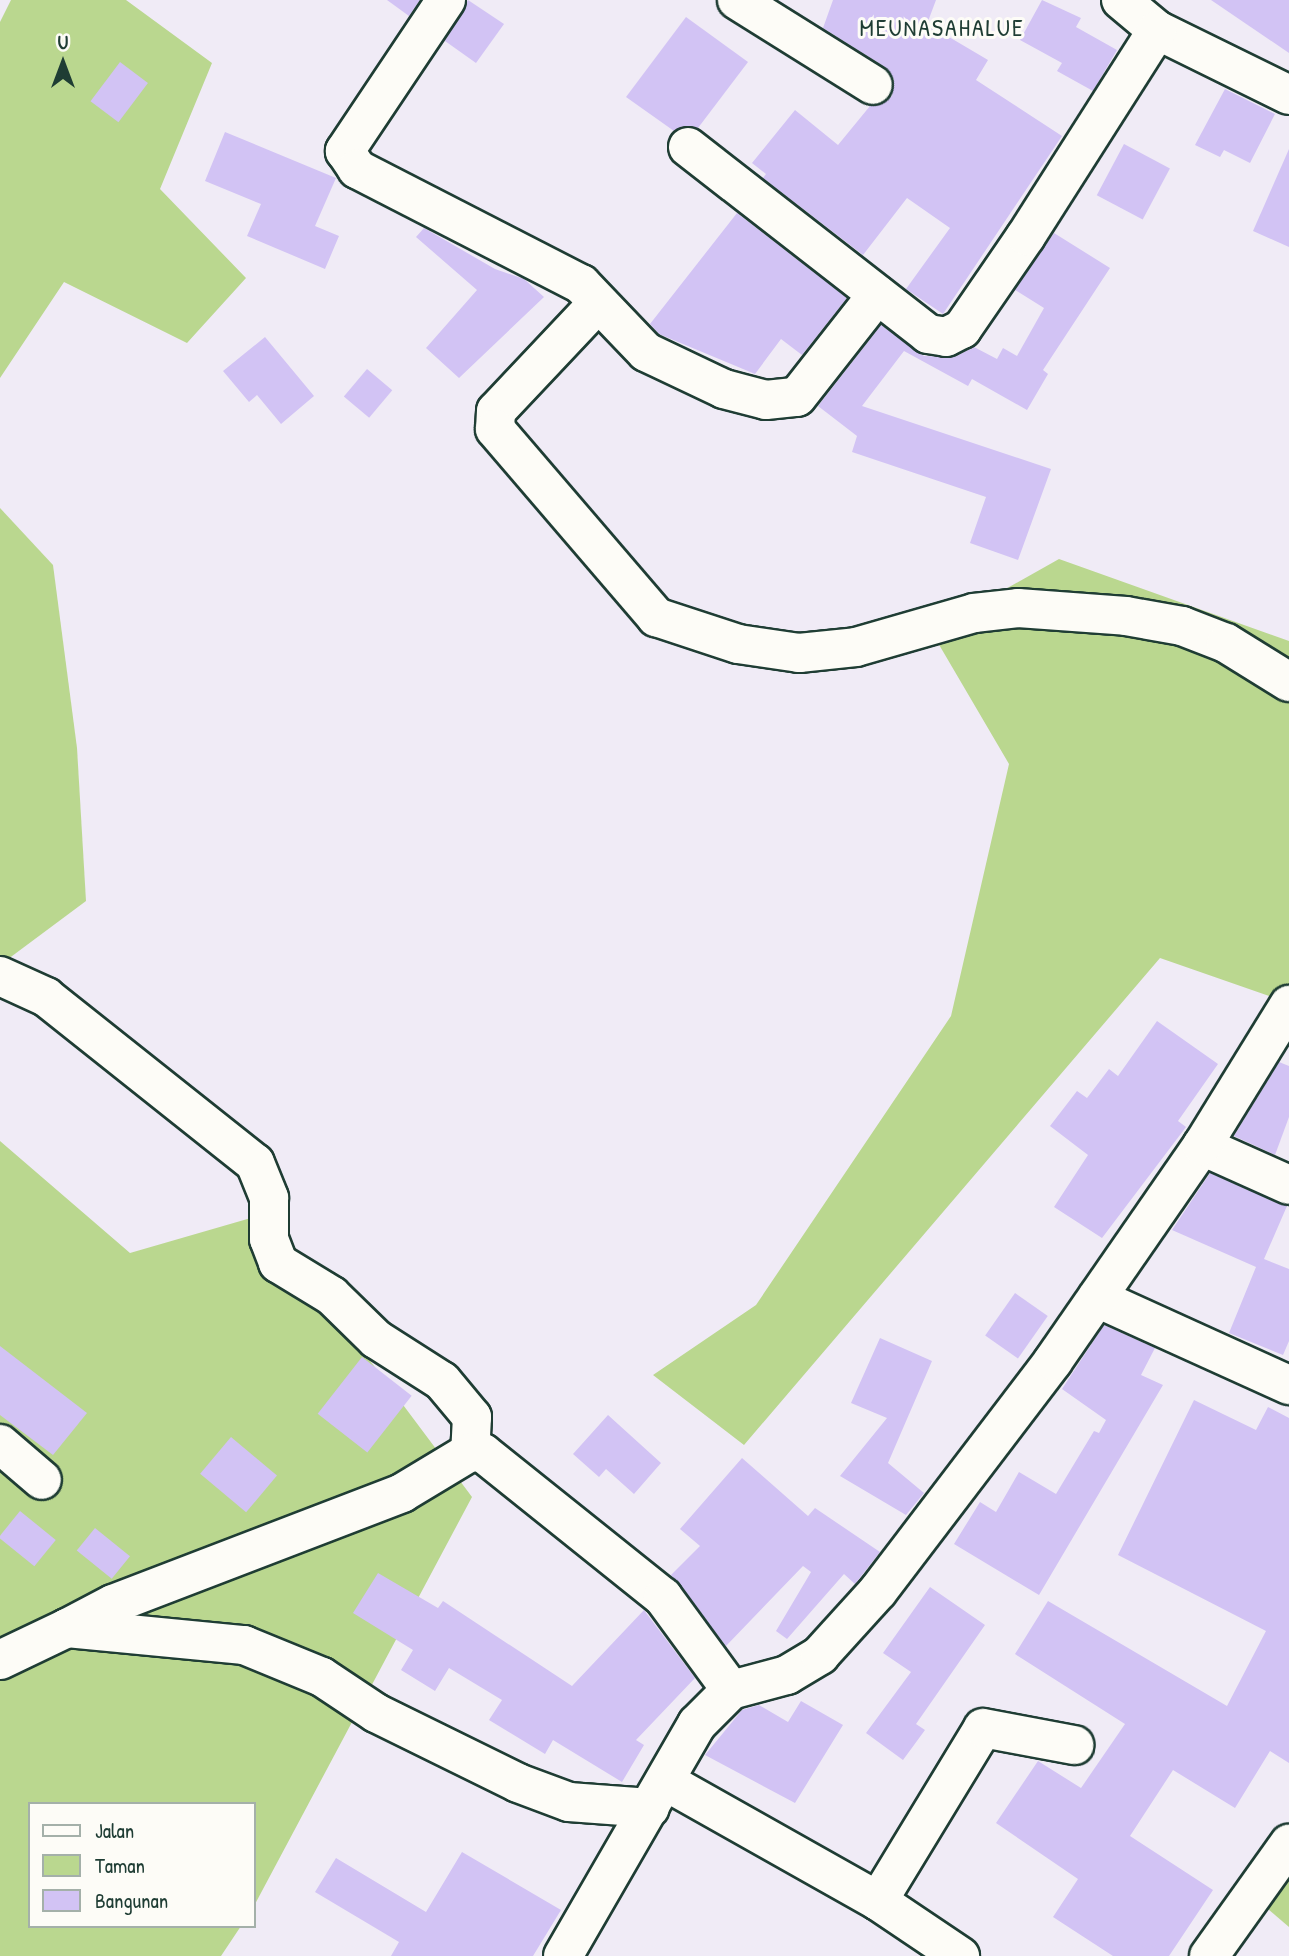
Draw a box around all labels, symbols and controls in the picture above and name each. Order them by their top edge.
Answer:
district label: MEUNASAHALUE [861,14,1023,42]
north arrow [28,28,98,98]
text: U [58,29,68,55]
legend [28,1802,256,1928]
text: Jalan [95,1816,134,1845]
text: Taman [95,1851,145,1880]
text: Bangunan [95,1886,168,1915]

